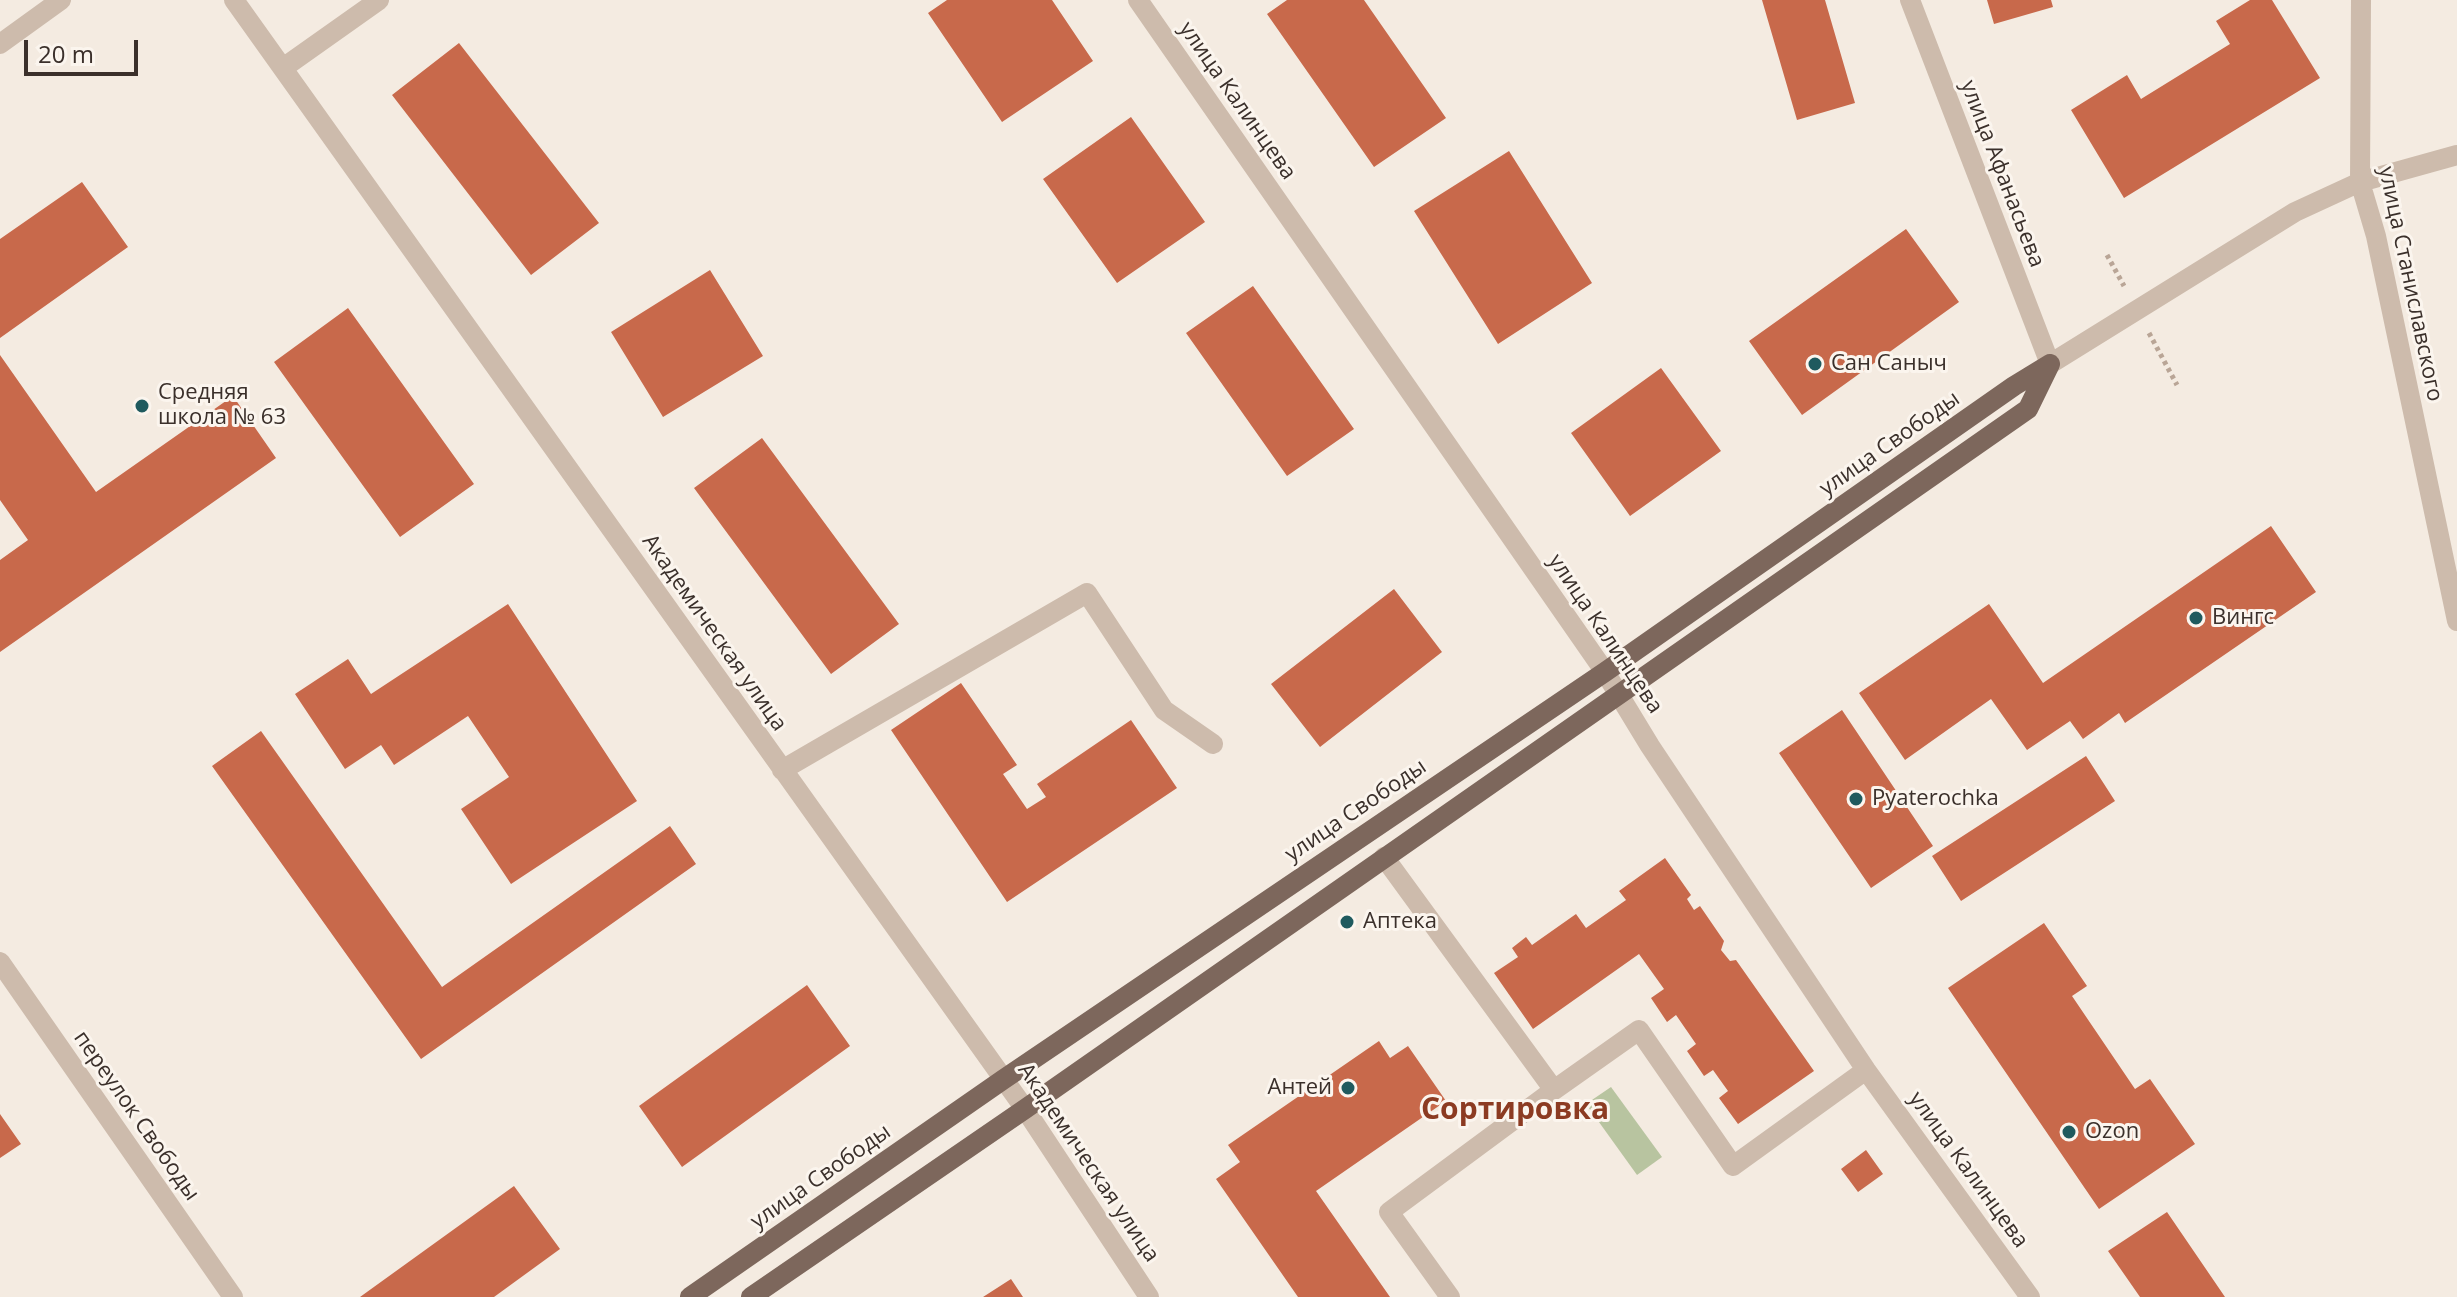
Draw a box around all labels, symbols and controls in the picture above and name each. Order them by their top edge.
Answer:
street label: улица Калинцева [1173,17,1301,185]
scale bar [28,24,142,74]
text: 20 m [38,37,94,70]
street label: улица Афанасьева [1954,77,2050,271]
street label: улица Станиславского [2372,164,2448,404]
place label: Сан Саныч [1831,351,1947,377]
marker: Сан Саныч [1806,355,1824,373]
place label: Средняя школа № 63 [158,380,286,432]
street label: улица Свободы [1815,386,1965,502]
marker: Средняя школа № 63 [133,397,151,415]
street label: Академическая улица [636,530,792,736]
street label: улица Калинцева [1542,549,1668,719]
place label: Вингс [2212,605,2274,631]
marker: Вингс [2187,609,2205,627]
street label: улица Свободы [1280,754,1432,868]
place label: Pyaterochka [1872,786,1999,812]
marker: Pyaterochka [1847,790,1865,808]
place label: Аптека [1363,909,1437,935]
marker: Аптека [1338,913,1356,931]
street label: переулок Свободы [67,1026,205,1206]
street label: Академическая улица [1012,1059,1164,1267]
place label: Антей [1267,1075,1332,1101]
marker: Антей [1339,1079,1357,1097]
street label: улица Калинцева [1903,1087,2033,1253]
district label: Сортировка [1421,1092,1609,1128]
street label: улица Свободы [746,1119,896,1235]
place label: Ozon [2085,1119,2139,1145]
marker: Ozon [2060,1123,2078,1141]

